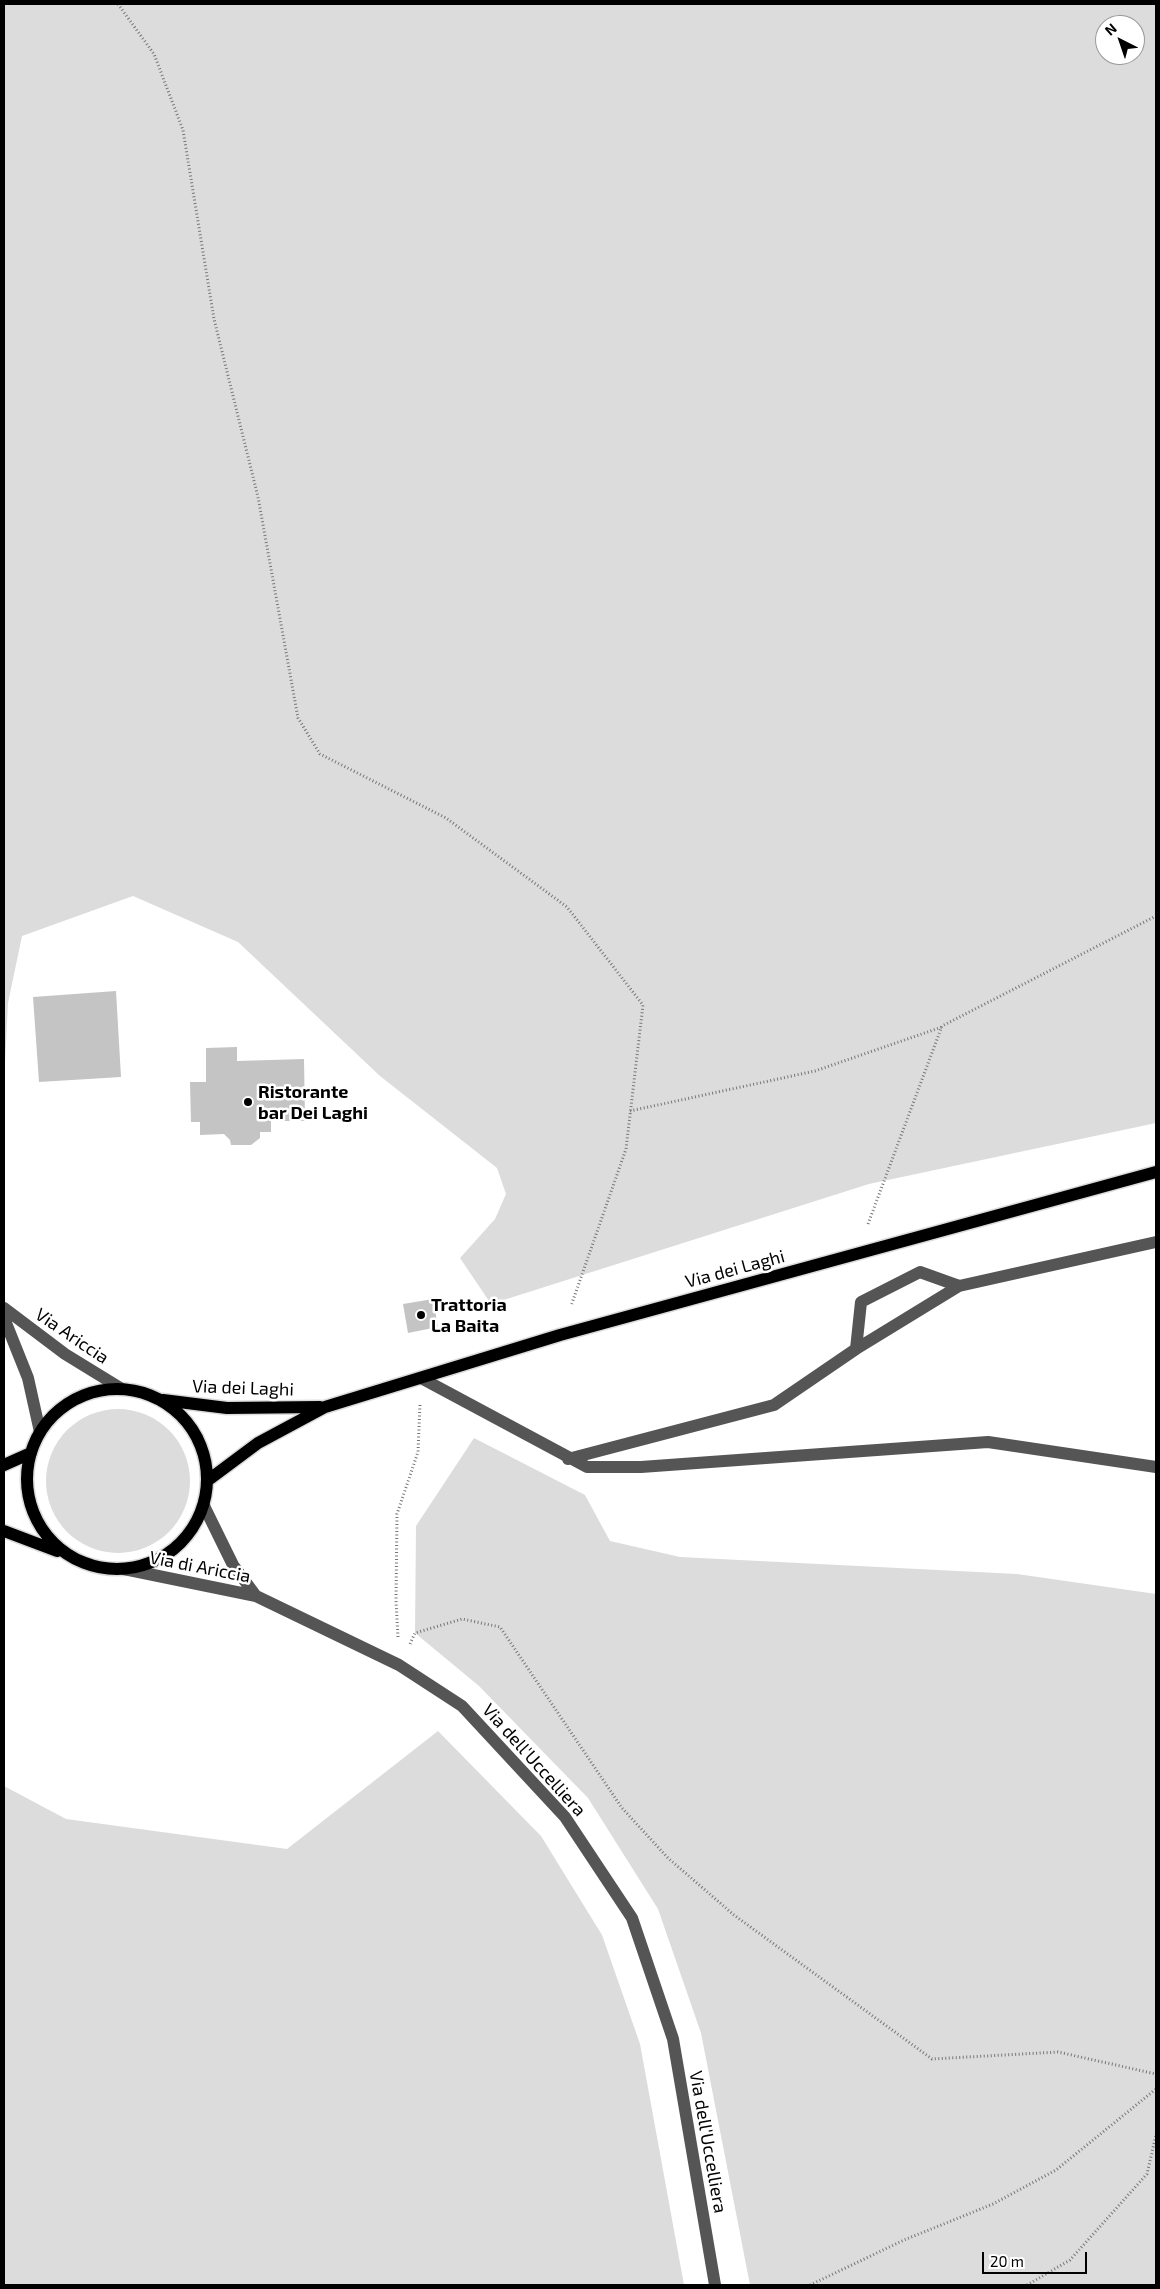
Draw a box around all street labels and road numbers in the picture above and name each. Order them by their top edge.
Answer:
street label: Via dei Laghi [683,1245,787,1293]
street label: Via Ariccia [31,1304,113,1368]
street label: Via dei Laghi [192,1375,294,1401]
street label: Via di Ariccia [147,1547,253,1587]
street label: Via dell'Uccelliera [478,1699,590,1821]
street label: Via dell'Uccelliera [685,2069,731,2215]

